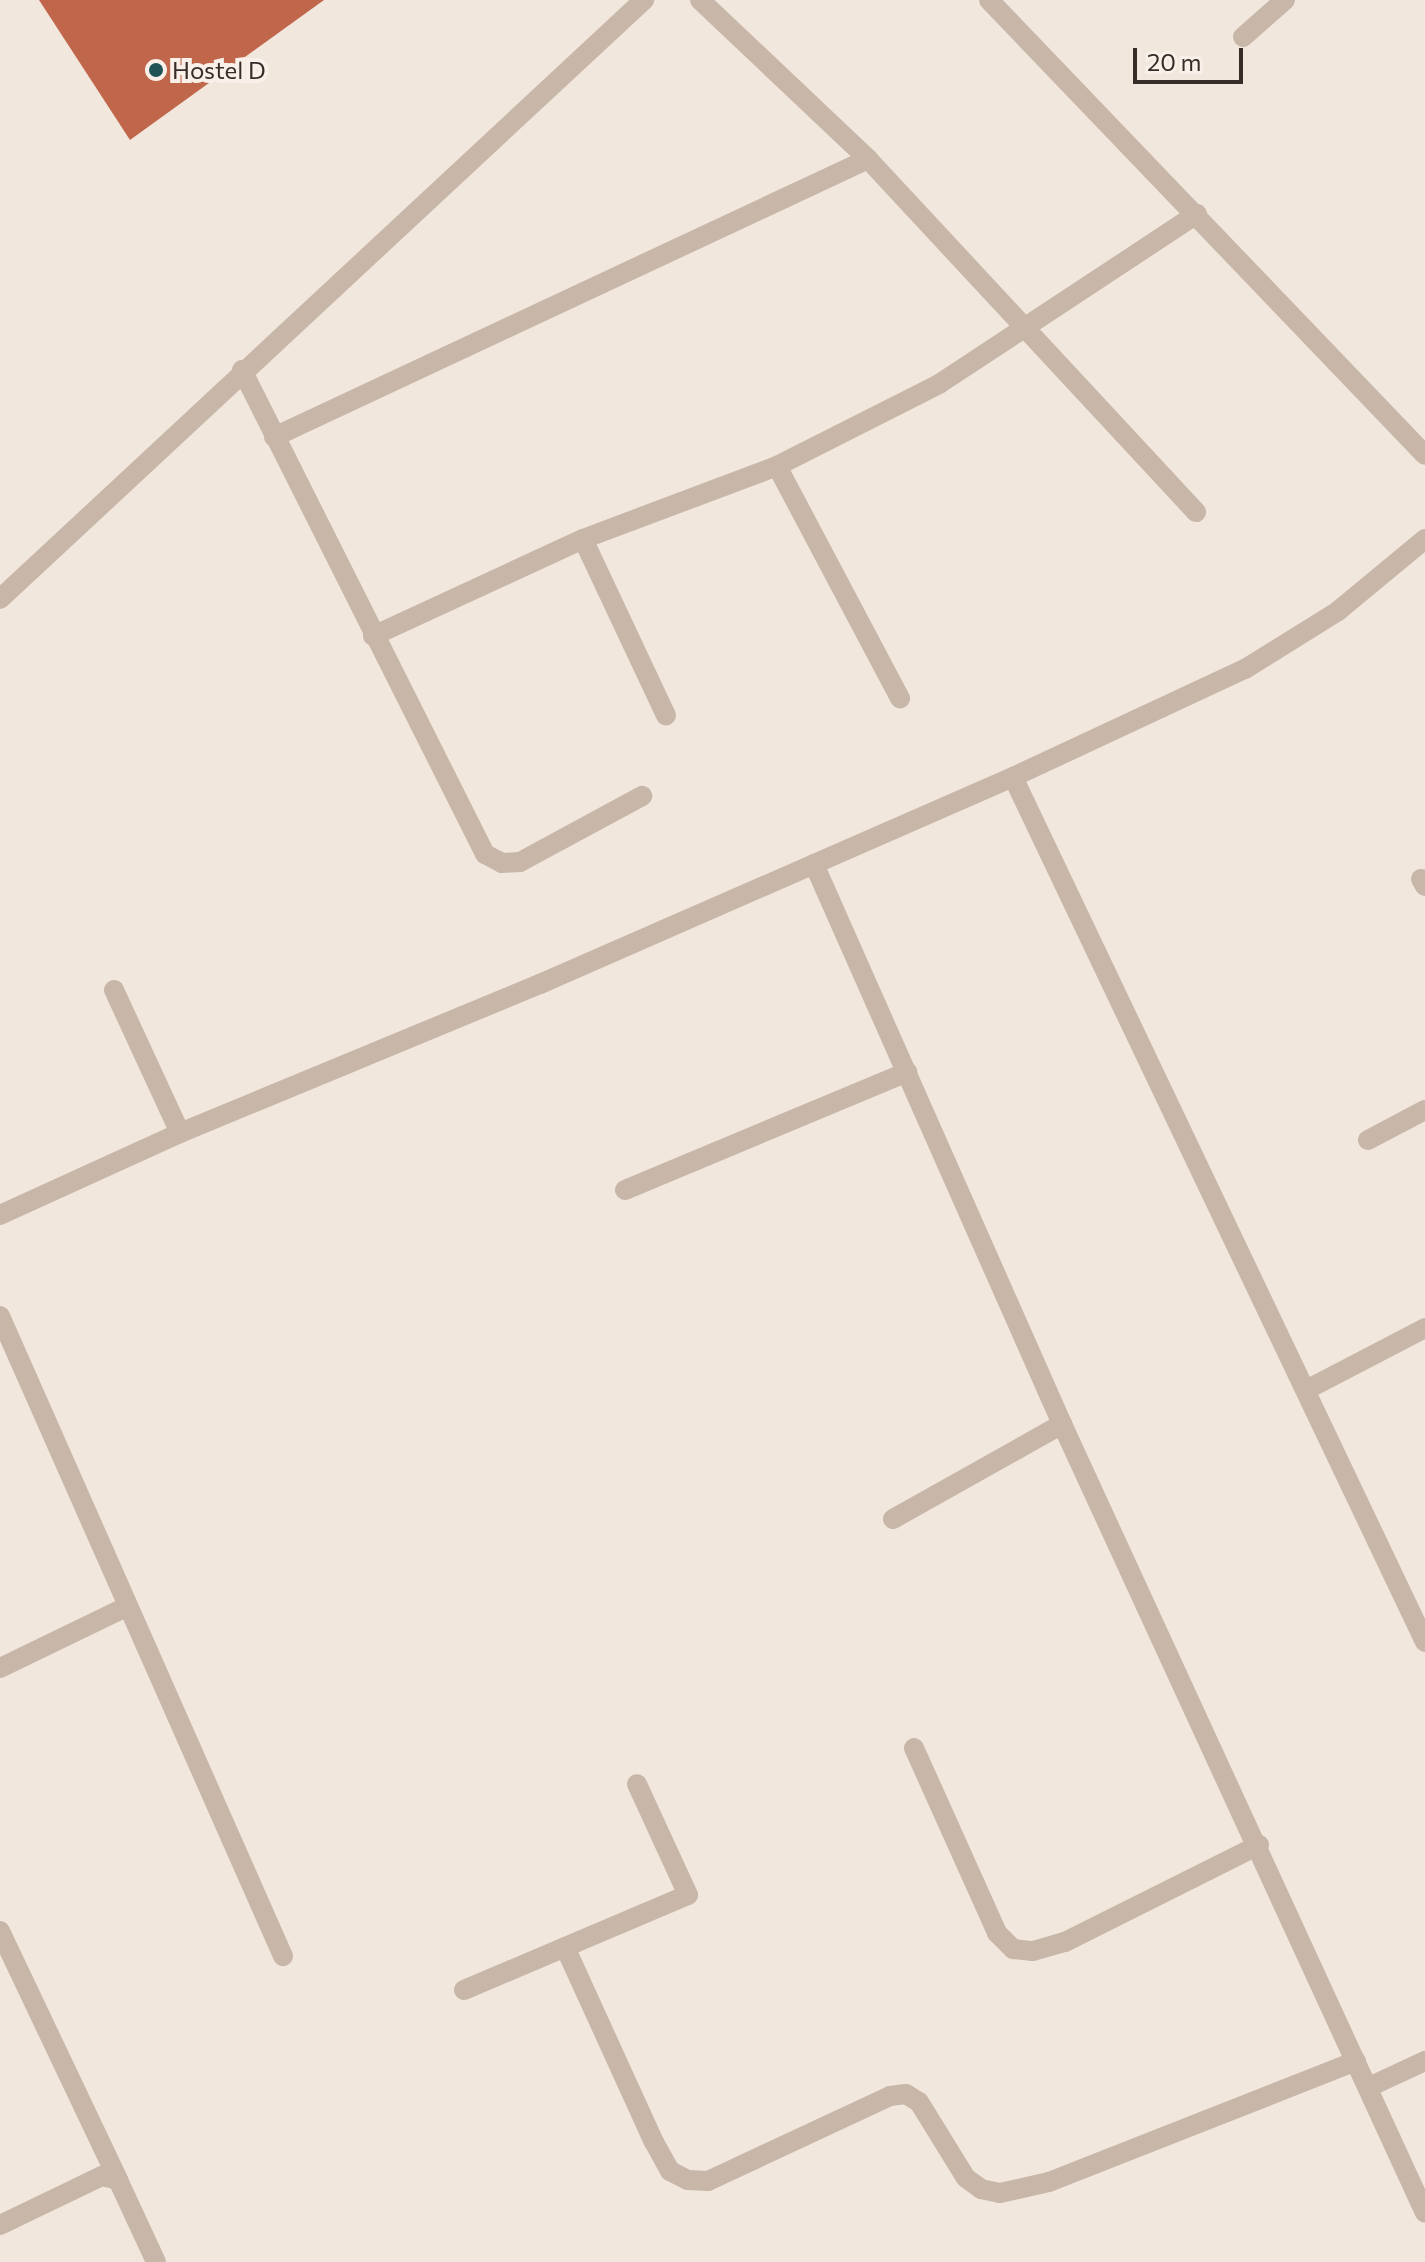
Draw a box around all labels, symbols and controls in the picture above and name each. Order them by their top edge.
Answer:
scale bar [1137,32,1247,82]
text: 20 m [1147,47,1201,76]
place label: Hostel D [172,56,266,84]
marker: Hostel D [147,61,165,79]

